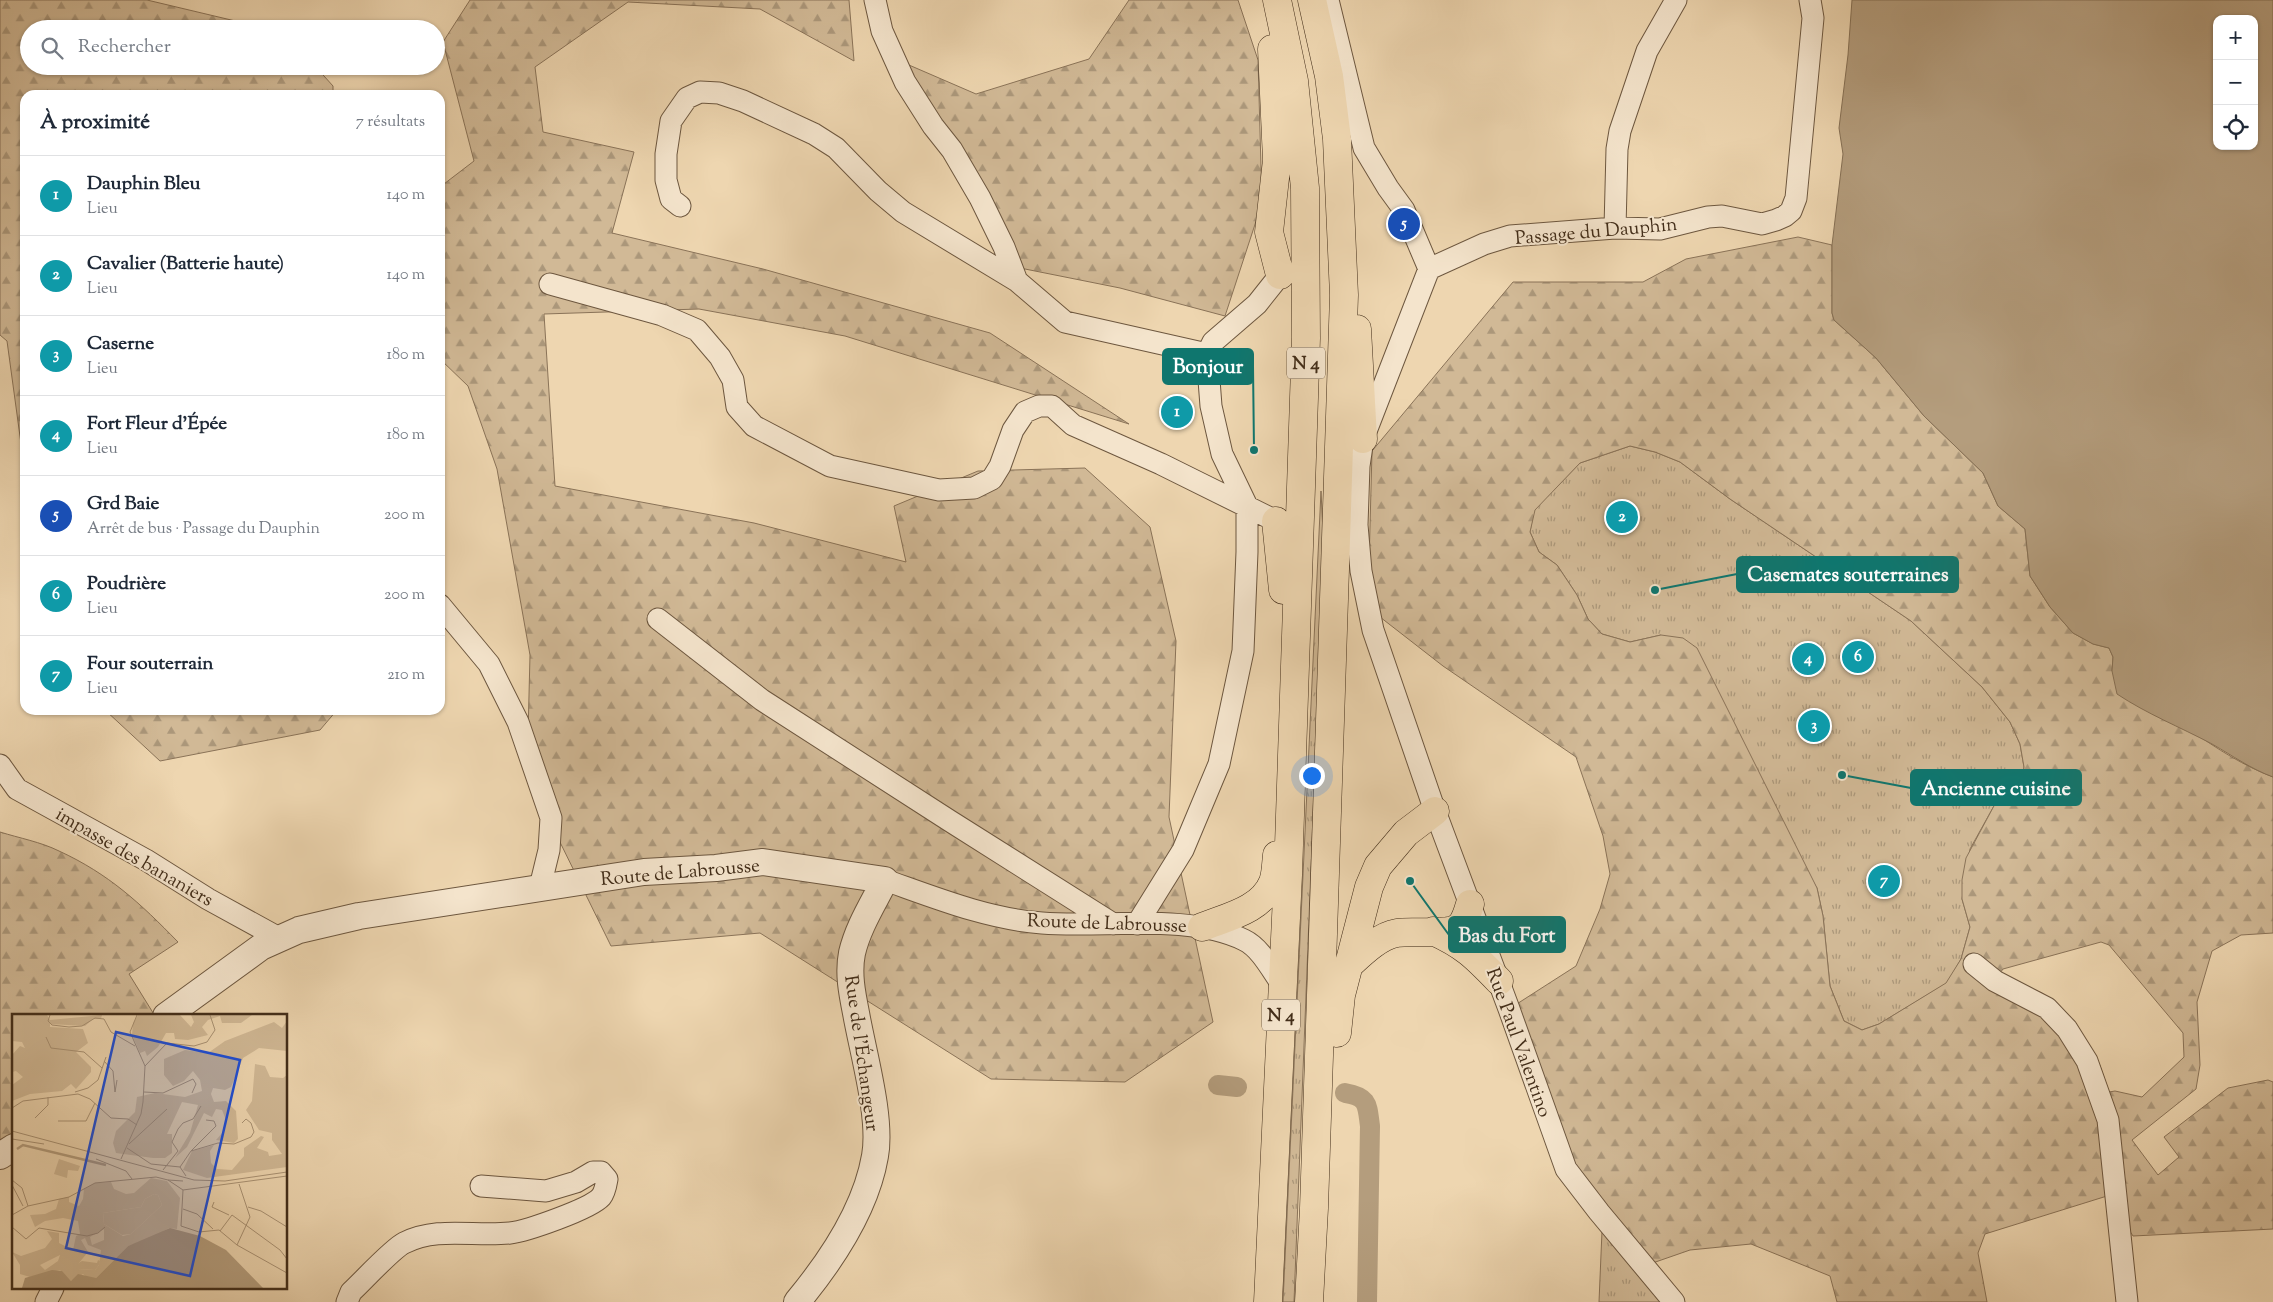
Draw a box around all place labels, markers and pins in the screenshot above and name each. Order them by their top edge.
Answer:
pin: 5 [1388,205,1420,243]
callout: Bonjour [1163,349,1253,384]
pin: 1 [1161,393,1193,431]
pin: 2 [1606,498,1638,536]
callout: Casemates souterraines [1737,557,1958,592]
pin: 6 [1842,638,1874,676]
pin: 4 [1792,640,1824,678]
pin: 3 [1798,707,1830,745]
callout: Ancienne cuisine [1911,770,2081,805]
pin: 7 [1868,862,1900,900]
callout: Bas du Fort [1449,917,1565,952]

